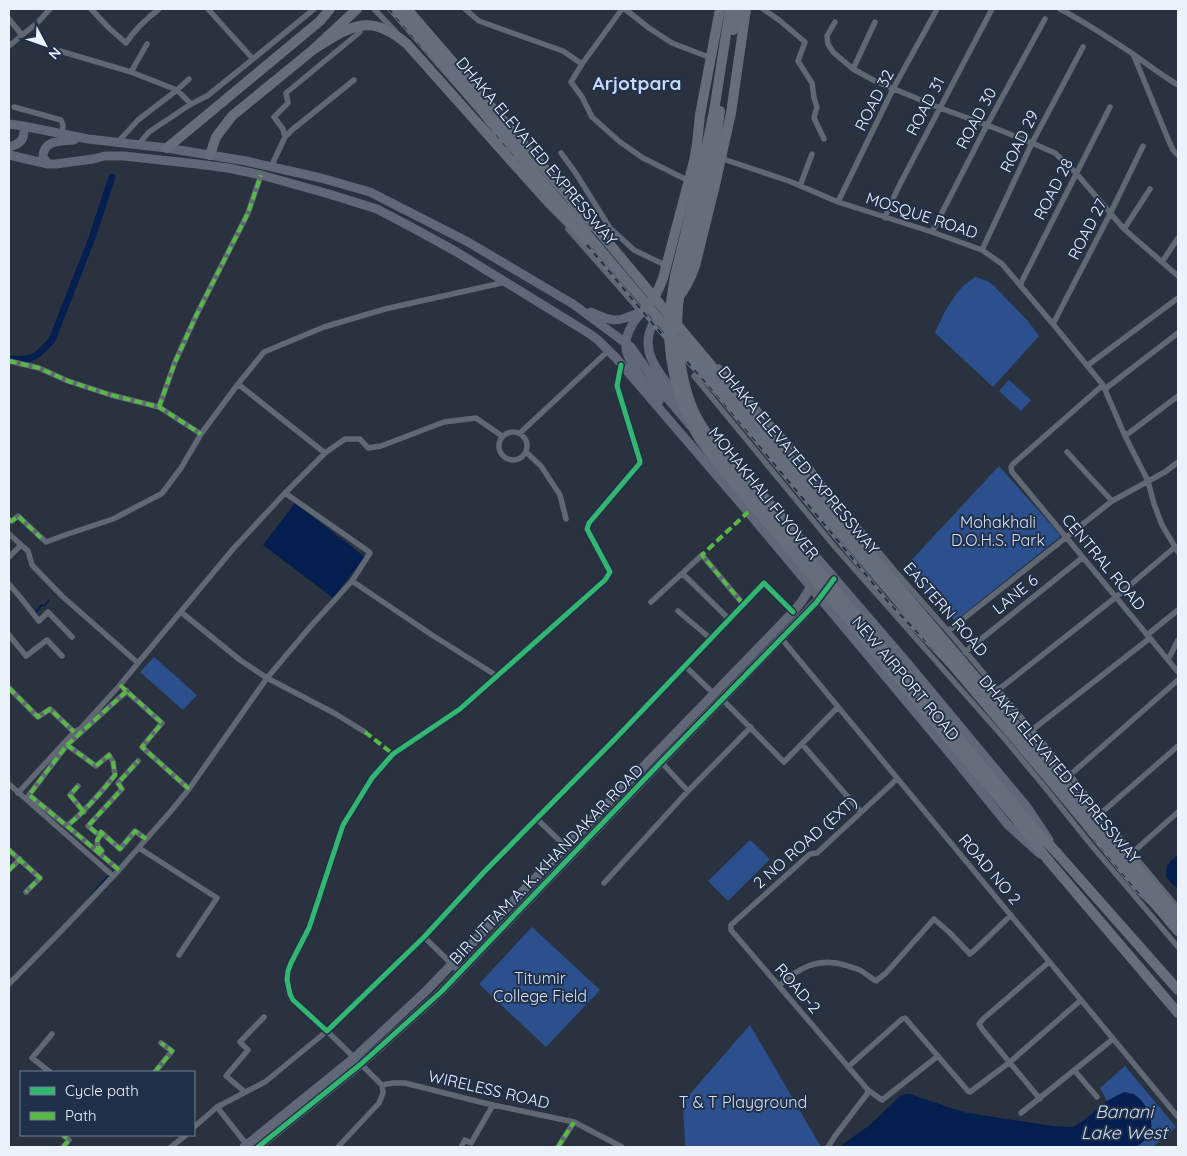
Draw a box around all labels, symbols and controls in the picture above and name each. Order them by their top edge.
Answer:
north arrow [20,20,70,70]
text: N [45,44,65,63]
street label: DHAKA ELEVATED EXPRESSWAY [452,53,622,249]
street label: ROAD 32 [850,66,898,134]
district label: Arjotpara [593,71,681,95]
street label: ROAD 31 [901,73,949,139]
street label: ROAD 30 [951,84,1001,152]
street label: ROAD 29 [995,107,1043,175]
street label: ROAD 28 [1029,155,1077,223]
street label: MOSQUE ROAD [864,188,980,242]
street label: ROAD 27 [1063,195,1111,263]
street label: DHAKA ELEVATED EXPRESSWAY [714,362,884,558]
street label: MOHAKHALI FLYOVER [704,423,824,563]
street label: CENTRAL ROAD [1058,510,1150,614]
park label: Mohakhali D.O.H.S. Park [951,512,1045,550]
street label: EASTERN ROAD [900,558,992,660]
street label: LANE 6 [988,569,1042,618]
street label: NEW AIRPORT ROAD [848,612,964,744]
street label: DHAKA ELEVATED EXPRESSWAY [975,671,1145,867]
street label: BIR UTTAM A. K. KHANDAKAR ROAD [445,760,647,968]
street label: 2 NO ROAD (EXT) [749,792,861,892]
street label: ROAD NO 2 [955,830,1025,909]
street label: ROAD-2 [771,959,825,1017]
park label: Titumir College Field [493,968,587,1006]
street label: WIRELESS ROAD [426,1065,552,1113]
legend [20,1071,195,1136]
text: Cycle path [65,1081,139,1100]
park label: T & T Playground [679,1092,807,1112]
water label: Banani Lake West [1081,1100,1169,1144]
text: Path [65,1106,97,1125]

